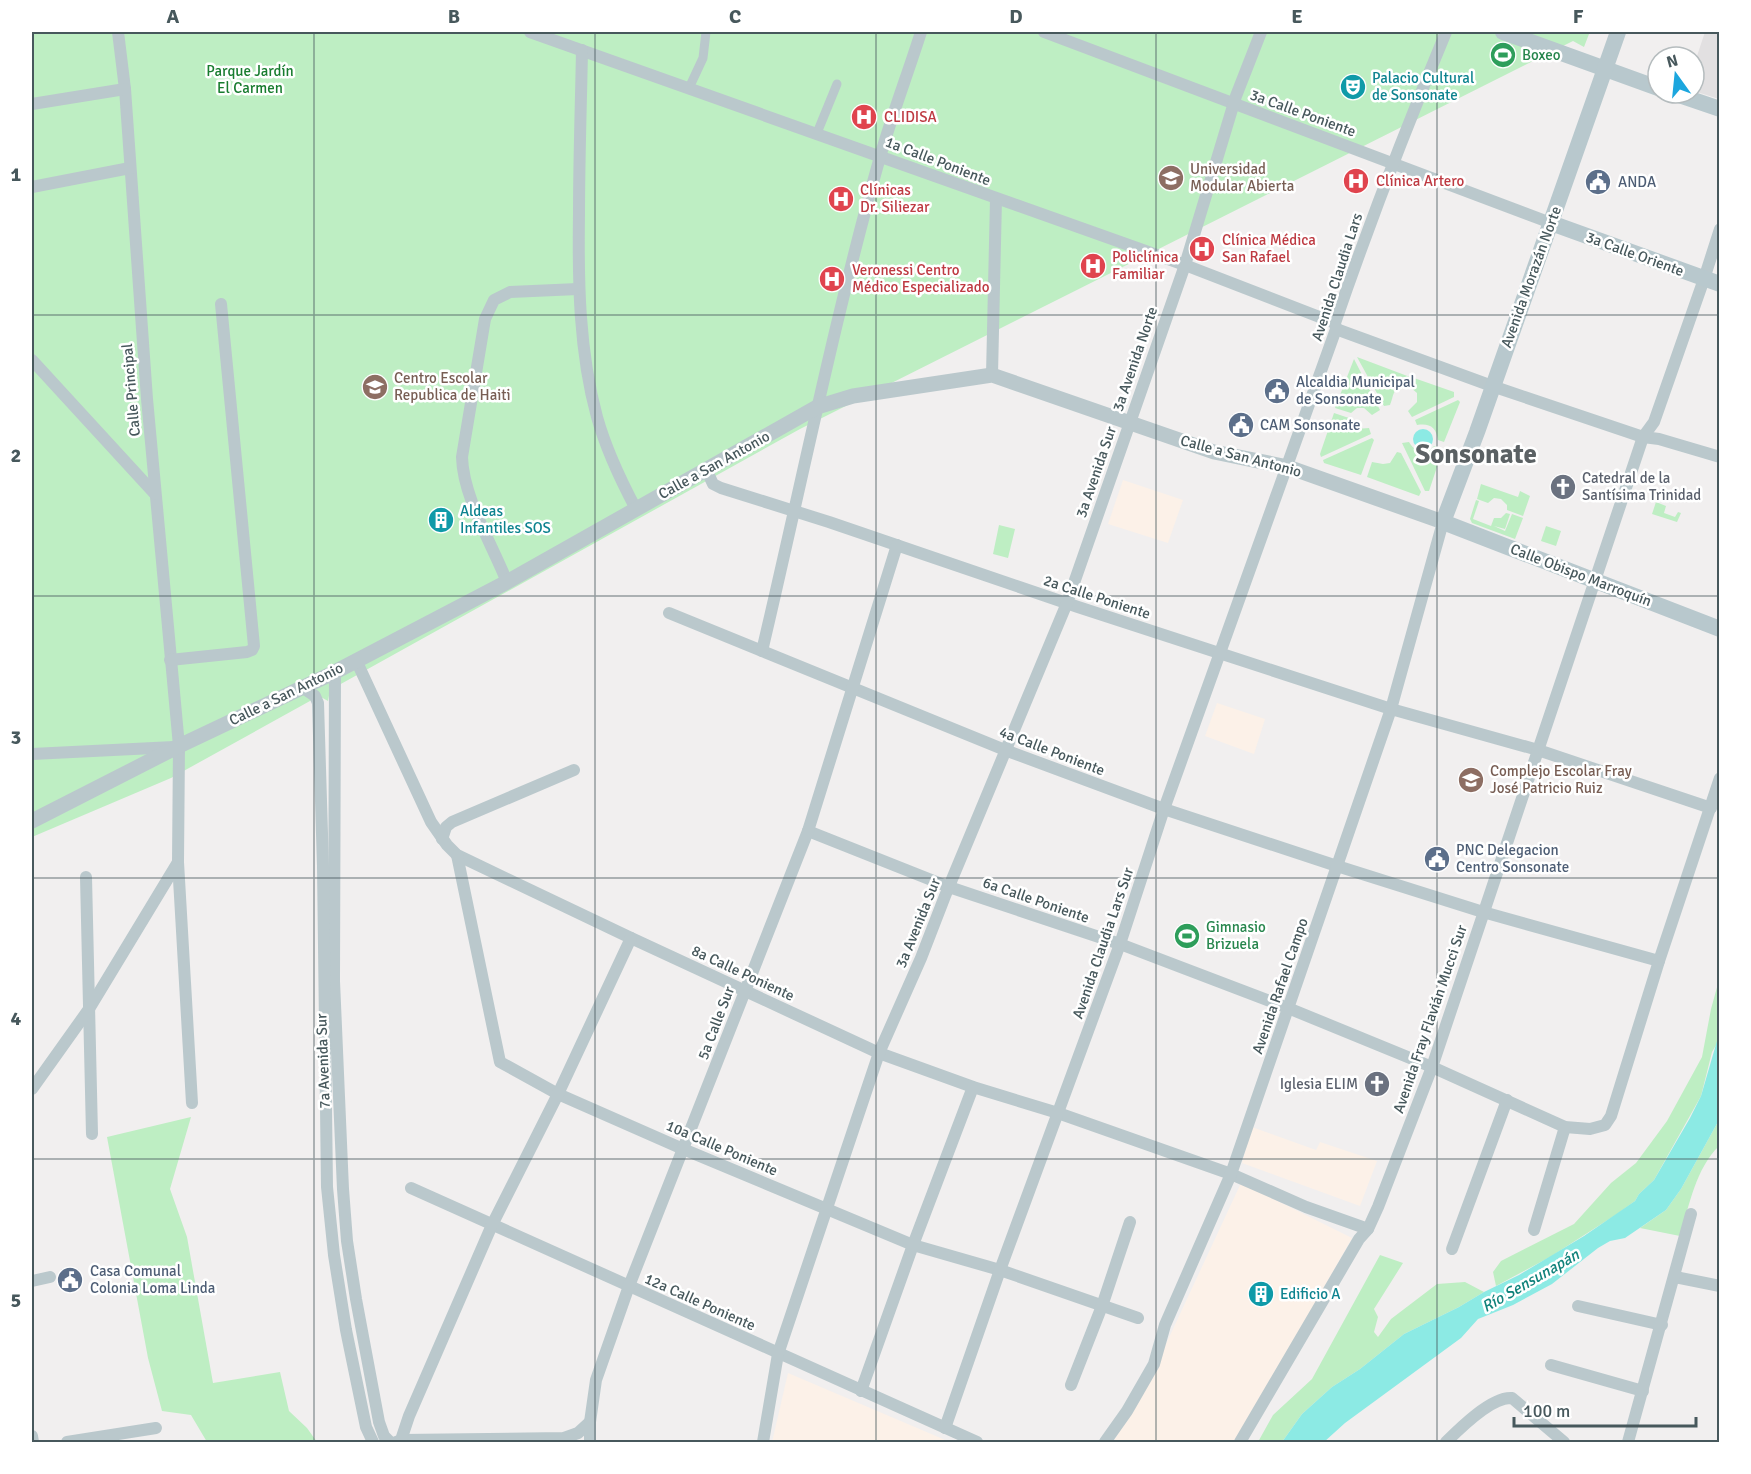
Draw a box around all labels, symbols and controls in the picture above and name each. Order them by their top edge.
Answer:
text: A [167,4,180,29]
text: B [448,4,460,29]
text: C [729,4,741,29]
text: D [1009,4,1023,29]
text: E [1291,4,1303,29]
text: F [1573,4,1584,29]
sports icon: Boxeo [1488,40,1518,70]
north arrow [1646,45,1706,105]
place label: Boxeo [1522,46,1561,64]
text: N [1664,50,1680,73]
park label: Parque Jardín El Carmen [206,62,294,97]
place label: Palacio Cultural de Sonsonate [1372,69,1474,104]
theatre icon: Palacio Cultural de Sonsonate [1338,72,1368,102]
street label: 3a Calle Poniente [1248,86,1358,140]
hospital icon: CLIDISA [849,102,879,132]
place label: CLIDISA [884,108,937,126]
street label: 1a Calle Poniente [883,133,993,189]
place label: Universidad Modular Abierta [1190,160,1294,195]
text: 1 [11,162,22,187]
school or university icon: Universidad Modular Abierta [1156,163,1186,193]
hospital icon: Clínica Artero [1341,166,1371,196]
public building icon: ANDA [1583,167,1613,197]
place label: Clínica Artero [1376,172,1465,190]
place label: ANDA [1618,173,1656,191]
place label: Clínicas Dr. Siliezar [860,181,930,216]
hospital icon: Clínicas Dr. Siliezar [826,184,856,214]
street label: Avenida Morazán Norte [1497,204,1565,350]
street label: Avenida Claudia Lars [1308,210,1366,343]
street label: 3a Calle Oriente [1584,228,1686,280]
place label: Clínica Médica San Rafael [1222,231,1316,266]
hospital icon: Clínica Médica San Rafael [1187,234,1217,264]
place label: Policlínica Familiar [1112,248,1179,283]
hospital icon: Policlínica Familiar [1078,251,1108,281]
place label: Veronessi Centro Médico Especializado [852,261,990,296]
hospital icon: Veronessi Centro Médico Especializado [817,264,847,294]
street label: 3a Avenida Norte [1109,304,1161,414]
street label: Calle Principal [118,343,144,437]
place label: Centro Escolar Republica de Haiti [394,369,511,404]
school or university icon: Centro Escolar Republica de Haiti [360,372,390,402]
place label: Alcaldia Municipal de Sonsonate [1296,373,1415,408]
public building icon: Alcaldia Municipal de Sonsonate [1262,376,1292,406]
public building icon: CAM Sonsonate [1226,410,1256,440]
place label: CAM Sonsonate [1260,416,1361,434]
street label: 3a Avenida Sur [1072,424,1120,520]
street label: Calle a San Antonio [655,427,773,503]
street label: Calle a San Antonio [1179,431,1304,481]
district label: Sonsonate [1415,438,1537,471]
text: 2 [11,443,21,468]
place label: Catedral de la Santísima Trinidad [1582,469,1701,504]
church icon: Catedral de la Santísima Trinidad [1548,472,1578,502]
place label: Aldeas Infantiles SOS [460,502,551,537]
building icon: Aldeas Infantiles SOS [426,505,456,535]
street label: Calle Obispo Marroquín [1508,540,1654,610]
street label: 2a Calle Poniente [1041,571,1153,623]
street label: Calle a San Antonio [226,659,346,729]
street label: 4a Calle Poniente [997,723,1107,779]
text: 3 [11,725,21,750]
place label: Complejo Escolar Fray José Patricio Ruiz [1490,762,1632,797]
school or university icon: Complejo Escolar Fray José Patricio Ruiz [1456,765,1486,795]
place label: PNC Delegacion Centro Sonsonate [1456,841,1569,876]
public building icon: PNC Delegacion Centro Sonsonate [1422,844,1452,874]
street label: Avenida Claudia Lars Sur [1069,864,1138,1021]
street label: 6a Calle Poniente [980,873,1092,927]
street label: 3a Avenida Sur [892,875,944,971]
street label: Avenida Rafael Campo [1248,915,1312,1056]
place label: Gimnasio Brizuela [1206,918,1266,953]
sports icon: Gimnasio Brizuela [1172,921,1202,951]
street label: Avenida Fray Flavián Mucci Sur [1389,922,1471,1116]
street label: 8a Calle Poniente [689,941,797,1005]
street label: 5a Calle Sur [694,983,738,1062]
text: 4 [11,1006,22,1031]
street label: 7a Avenida Sur [312,1013,334,1109]
church icon: Iglesia ELIM [1362,1069,1392,1099]
place label: Iglesia ELIM [1280,1075,1358,1093]
street label: 10a Calle Poniente [664,1116,780,1180]
water label: Río Sensunapán [1478,1244,1584,1317]
place label: Casa Comunal Colonia Loma Linda [90,1262,215,1297]
public building icon: Casa Comunal Colonia Loma Linda [55,1265,85,1295]
street label: 12a Calle Poniente [642,1269,758,1335]
building icon: Edificio A [1246,1279,1276,1309]
place label: Edificio A [1280,1285,1341,1303]
text: 5 [11,1288,21,1313]
scale bar [1514,1390,1696,1428]
text: 100 m [1523,1400,1570,1422]

